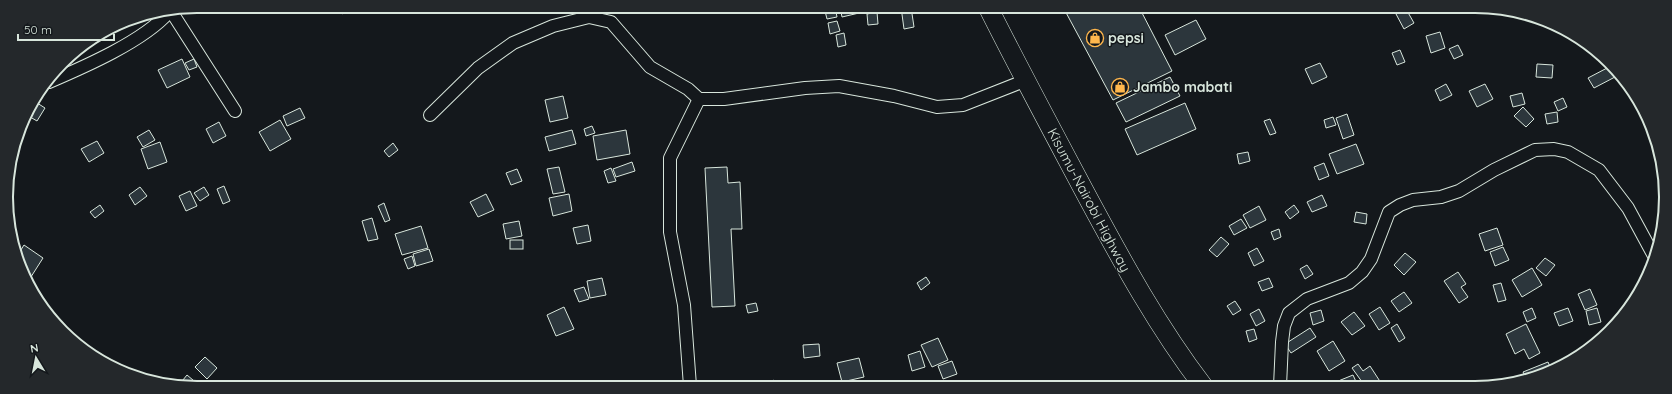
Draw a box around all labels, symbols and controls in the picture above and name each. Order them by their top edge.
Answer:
scale bar [18,16,114,42]
text: 50 m [24,22,52,37]
shop icon: pepsi [1085,28,1105,48]
place label: pepsi [1108,29,1144,47]
shop icon: Jambo mabati [1110,77,1130,97]
place label: Jambo mabati [1133,78,1232,96]
street label: Kisumu-Nairobi Highway [1043,125,1135,275]
north arrow [16,338,56,378]
text: N [29,341,39,356]

